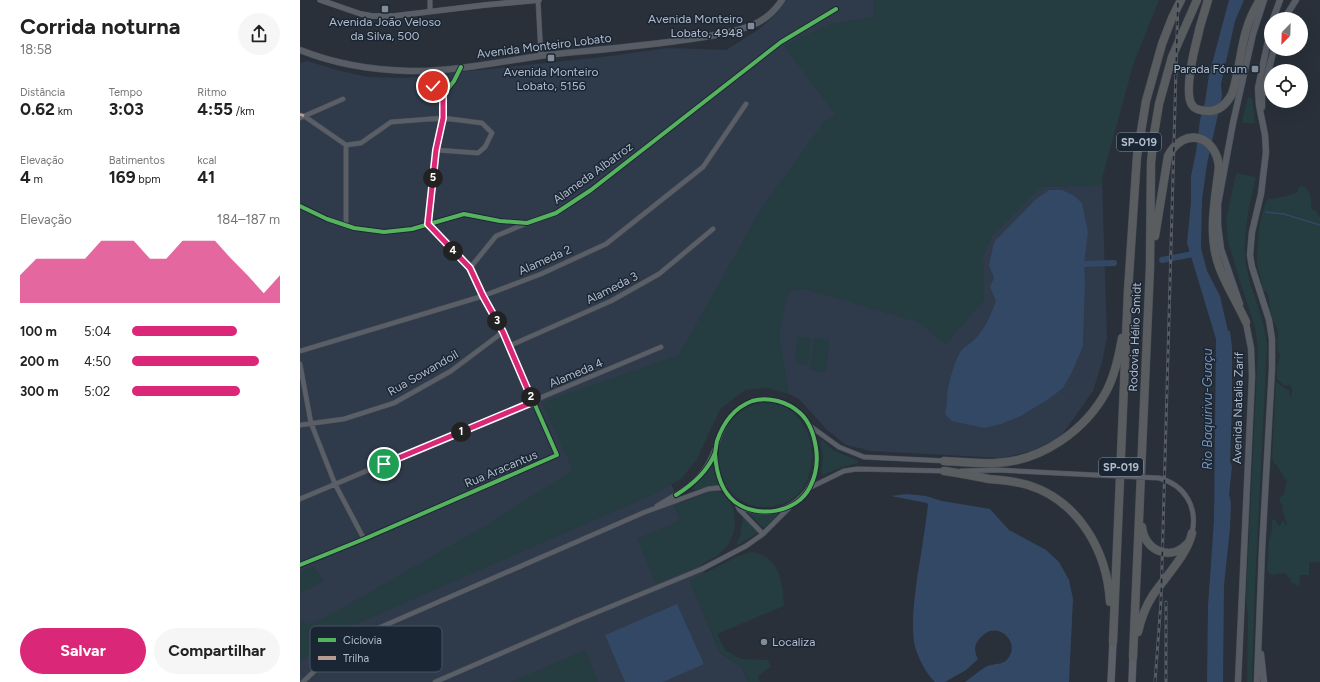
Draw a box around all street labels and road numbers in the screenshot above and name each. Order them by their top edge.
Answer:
street label: Avenida Monteiro Lobato [476,31,612,61]
road number: SP-019 [1117,133,1161,151]
street label: Alameda Albatroz [550,139,636,207]
street label: Alameda 2 [516,242,574,278]
street label: Alameda 3 [584,269,640,307]
street label: Rodovia Hélio Smidt [1126,282,1144,392]
street label: Rua Sowandoil [385,347,461,399]
street label: Avenida Natalia Zarif [1230,351,1246,464]
street label: Alameda 4 [547,355,606,391]
street label: Rua Aracantus [462,447,540,491]
road number: SP-019 [1099,458,1143,476]

